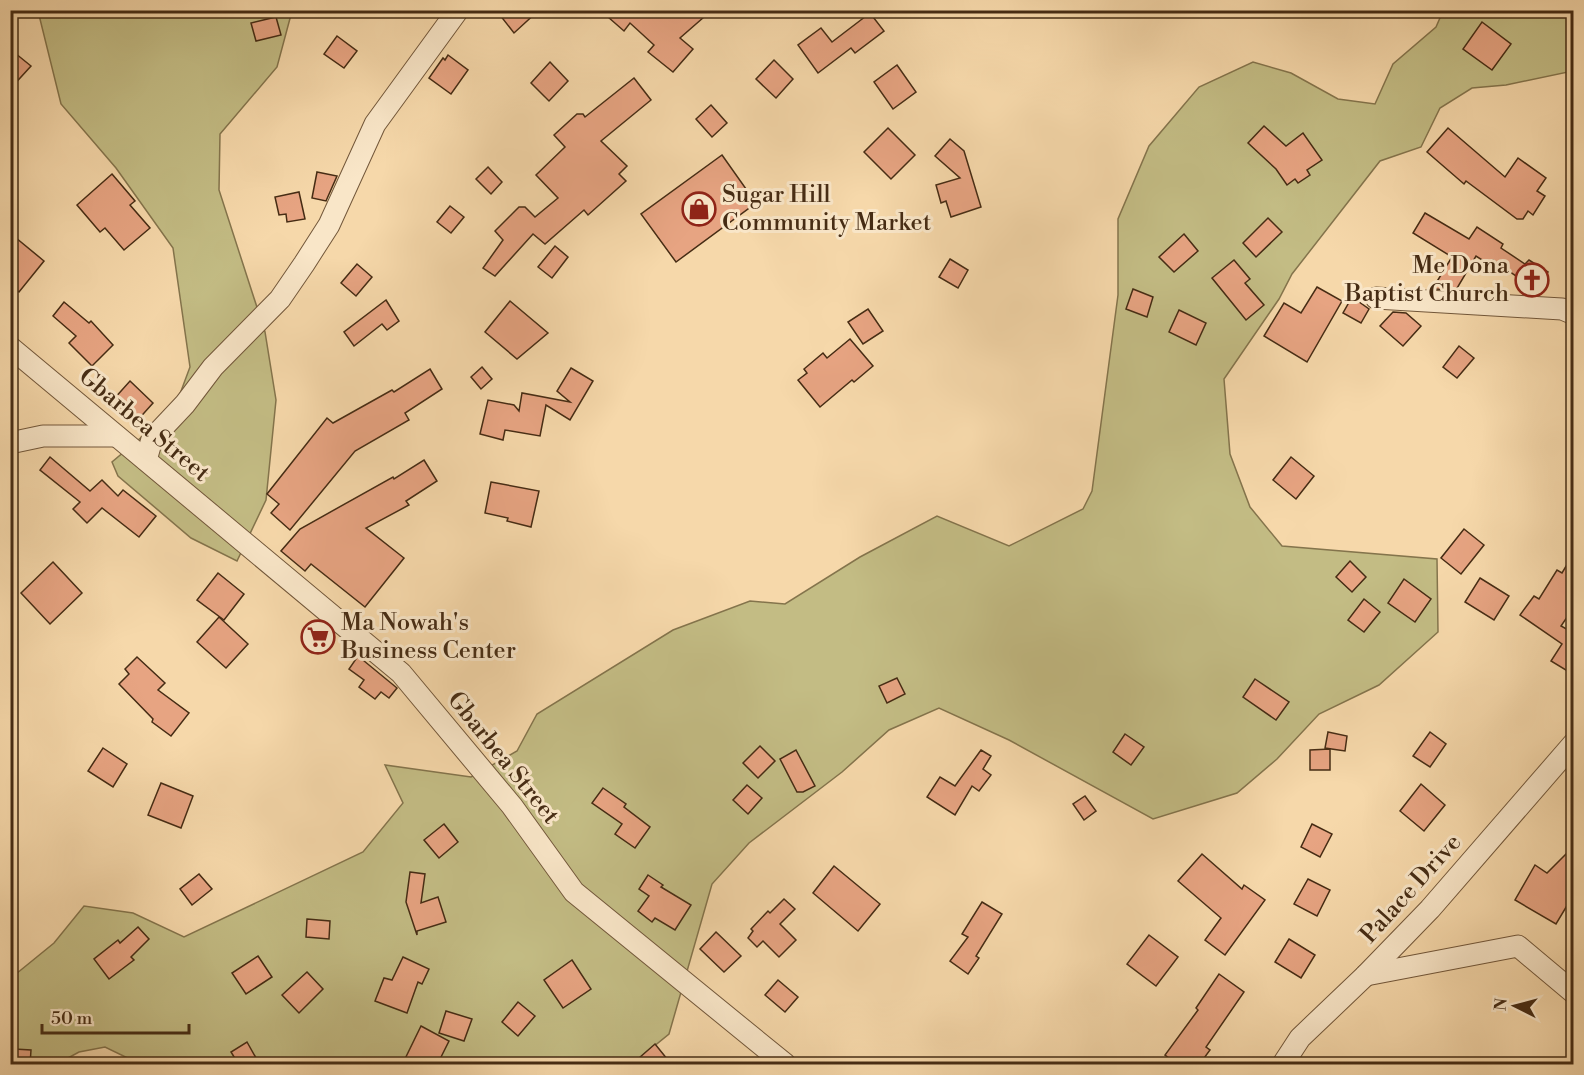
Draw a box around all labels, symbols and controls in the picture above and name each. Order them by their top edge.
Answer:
place label: Sugar Hill Community Market [722,180,932,238]
shop icon: Sugar Hill Community Market [681,191,717,227]
place label: Me Dona Baptist Church [1344,251,1510,309]
church icon: Me Dona Baptist Church [1514,262,1550,298]
street label: Gbarbea Street [72,362,216,489]
place label: Ma Nowah's Business Center [340,608,516,666]
supermarket icon: Ma Nowah's Business Center [300,619,336,655]
street label: Gbarbea Street [440,686,566,831]
street label: Palace Drive [1354,828,1468,950]
north arrow [1485,976,1545,1036]
scale bar [42,997,189,1035]
text: N [1490,997,1512,1012]
text: 50 m [51,1007,93,1030]

